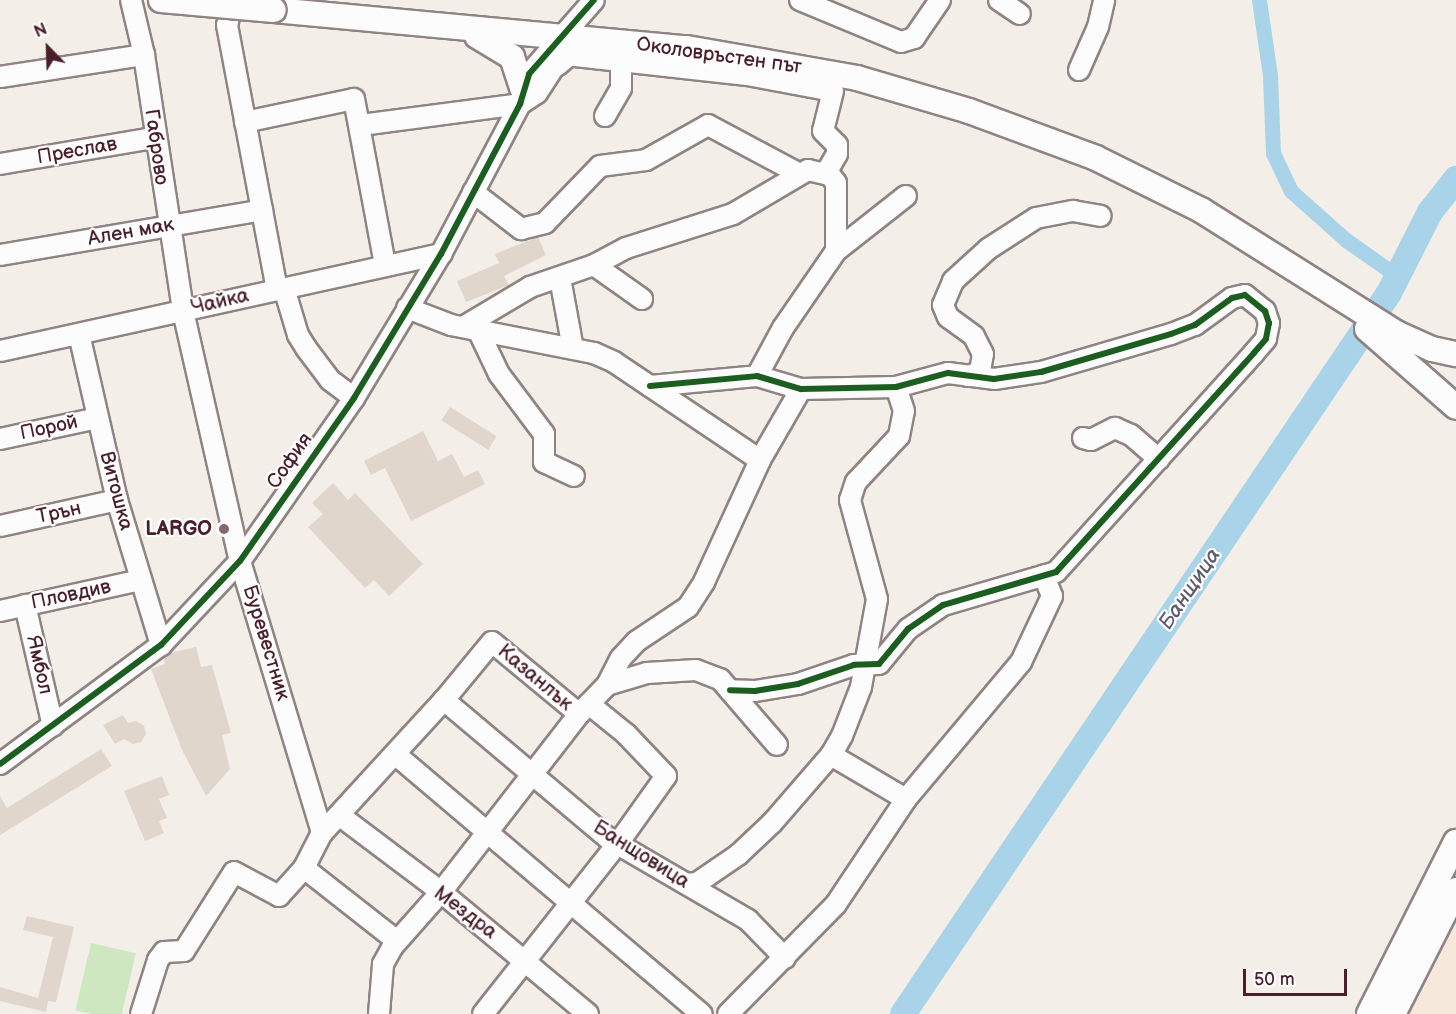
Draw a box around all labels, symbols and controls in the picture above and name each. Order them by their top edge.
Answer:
north arrow [18,18,78,78]
text: N [32,20,50,42]
street label: Околовръстен път [635,33,803,79]
street label: Габрово [139,107,173,187]
street label: Преслав [35,132,119,170]
street label: Ален мак [86,213,176,251]
street label: Чайка [189,284,251,320]
street label: Порой [18,410,80,446]
street label: София [262,428,318,494]
street label: Витошка [94,449,138,533]
street label: Трън [34,497,84,529]
place label: LARGO [145,517,212,541]
marker: LARGO [217,522,231,536]
water label: Банщица [1154,544,1226,634]
street label: Пловдив [29,575,113,615]
street label: Буревестник [237,582,295,704]
street label: Ямбол [21,633,57,697]
street label: Казанлък [493,640,577,716]
street label: Банщовица [588,816,694,894]
street label: Мездра [429,882,501,944]
scale bar [1246,957,1350,995]
text: 50 m [1254,969,1295,990]

